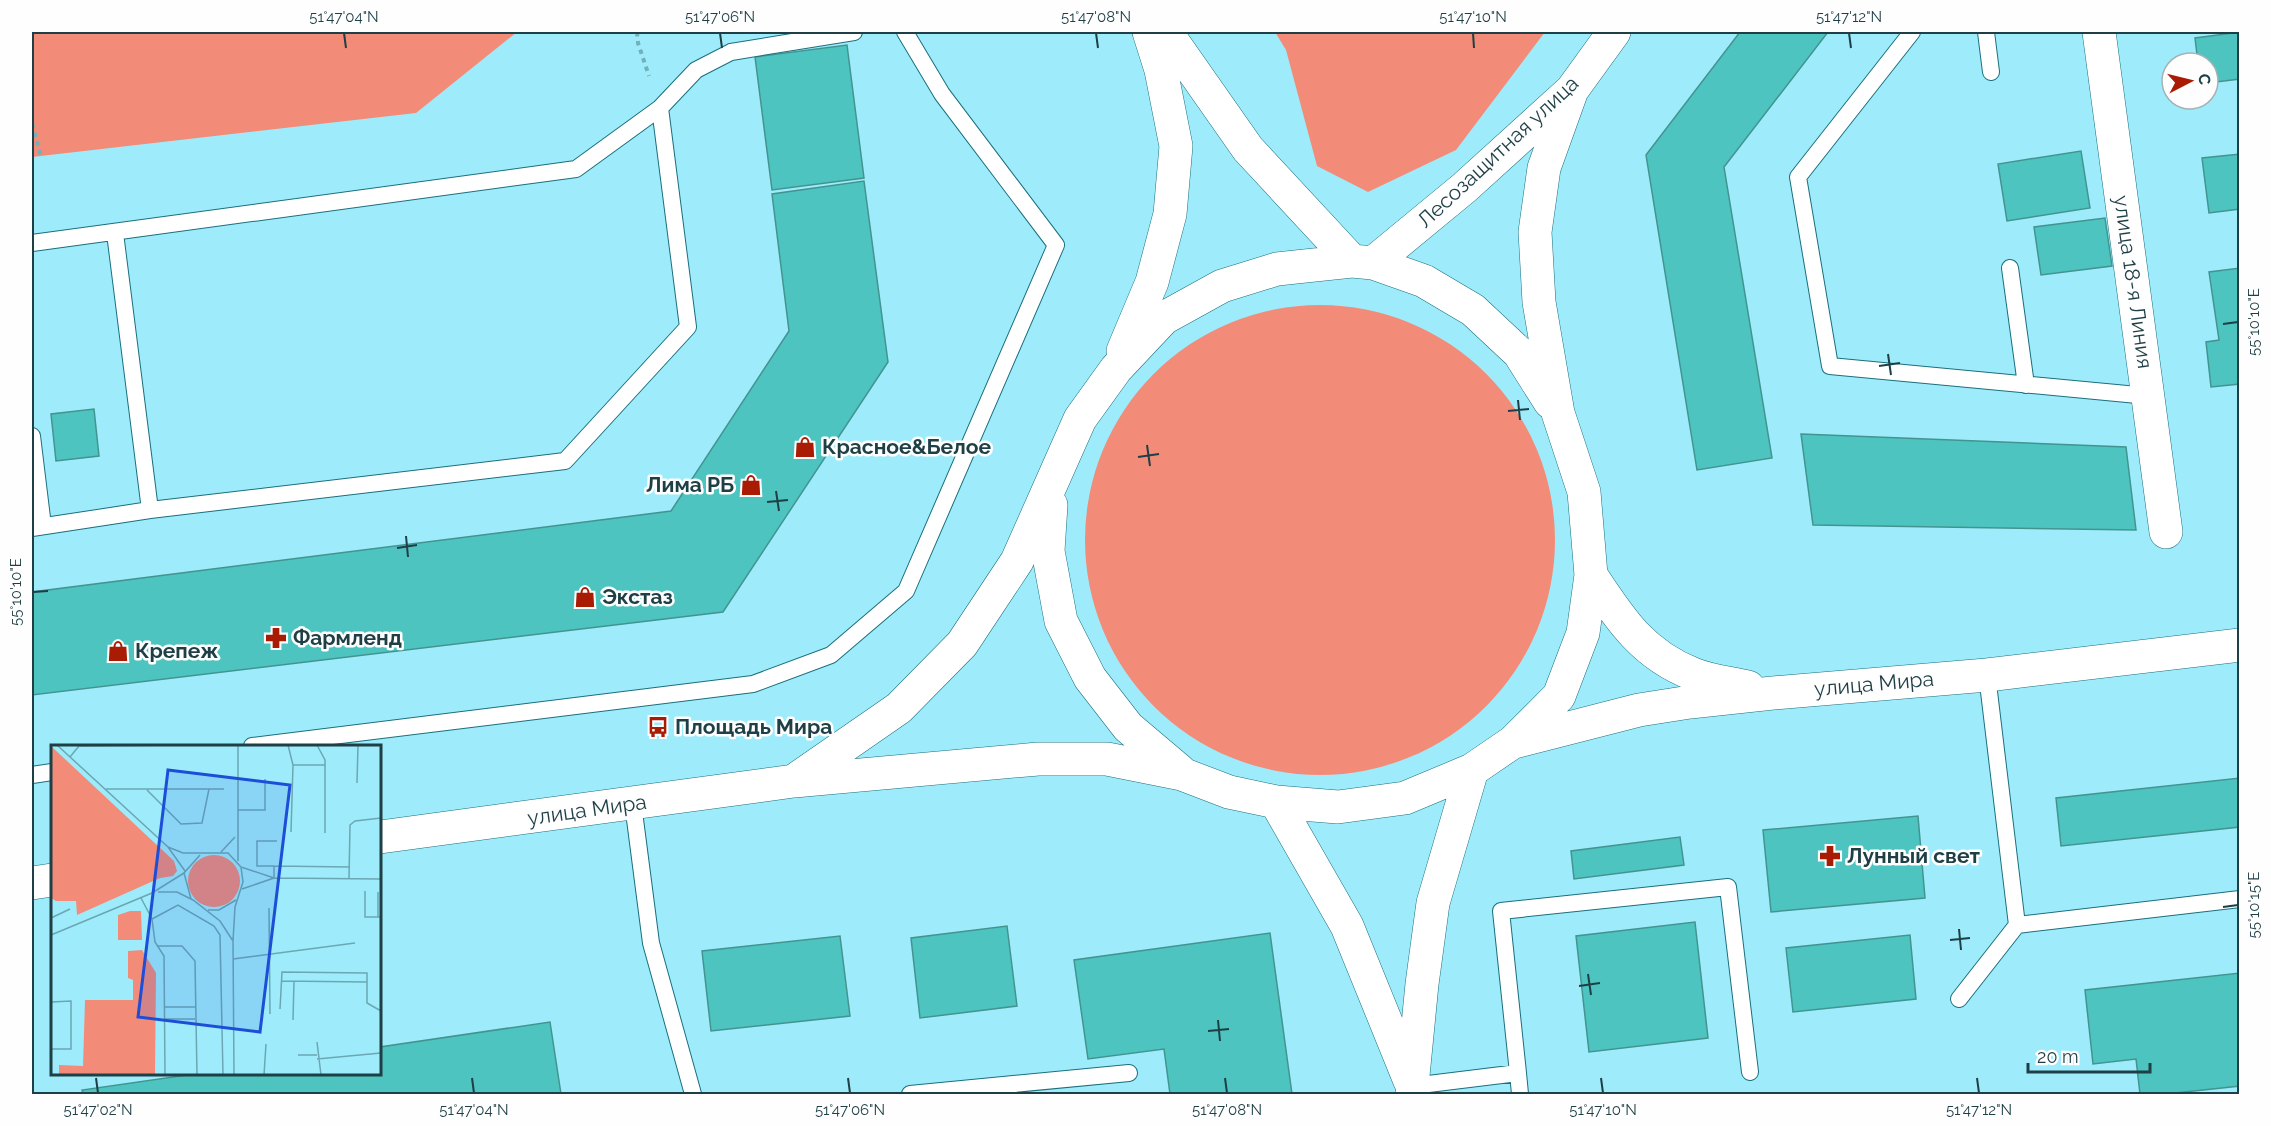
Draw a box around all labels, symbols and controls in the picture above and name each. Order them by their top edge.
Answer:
text: 51°47'04"N [309,8,379,26]
text: 51°47'06"N [685,8,755,26]
text: 51°47'08"N [1061,8,1131,26]
text: 51°47'10"N [1439,8,1507,26]
text: 51°47'12"N [1816,8,1882,26]
north arrow [2160,51,2220,111]
street label: Лесозащитная улица [1412,70,1583,233]
text: С [2194,73,2214,86]
street label: улица 18-я Линия [2109,194,2158,370]
text: 55°10'10"E [2245,288,2263,356]
place label: Красное&Белое [822,434,991,459]
shop icon: Красное&Белое [793,435,817,459]
place label: Лима РБ [646,472,734,497]
shop icon: Лима РБ [739,473,763,497]
text: 55°10'10"E [7,558,25,626]
place label: Экстаз [602,584,673,609]
shop icon: Экстаз [573,585,597,609]
place label: Фармленд [293,625,402,650]
pharmacy icon: Фармленд [264,626,288,650]
place label: Крепеж [135,638,218,663]
shop icon: Крепеж [106,639,130,663]
street label: улица Мира [1813,666,1935,701]
place label: Площадь Мира [675,714,832,739]
bus stop icon: Площадь Мира [646,715,670,739]
inset map [51,745,381,1075]
street label: улица Мира [526,789,648,830]
place label: Лунный свет [1847,843,1981,868]
pharmacy icon: Лунный свет [1818,844,1842,868]
text: 55°10'15"E [2245,872,2263,938]
scale bar [2028,1036,2150,1074]
text: 20 m [2037,1046,2079,1067]
text: 51°47'02"N [64,1101,132,1119]
text: 51°47'04"N [439,1101,509,1119]
text: 51°47'06"N [815,1101,885,1119]
text: 51°47'08"N [1192,1101,1262,1119]
text: 51°47'10"N [1569,1101,1637,1119]
text: 51°47'12"N [1946,1101,2012,1119]

